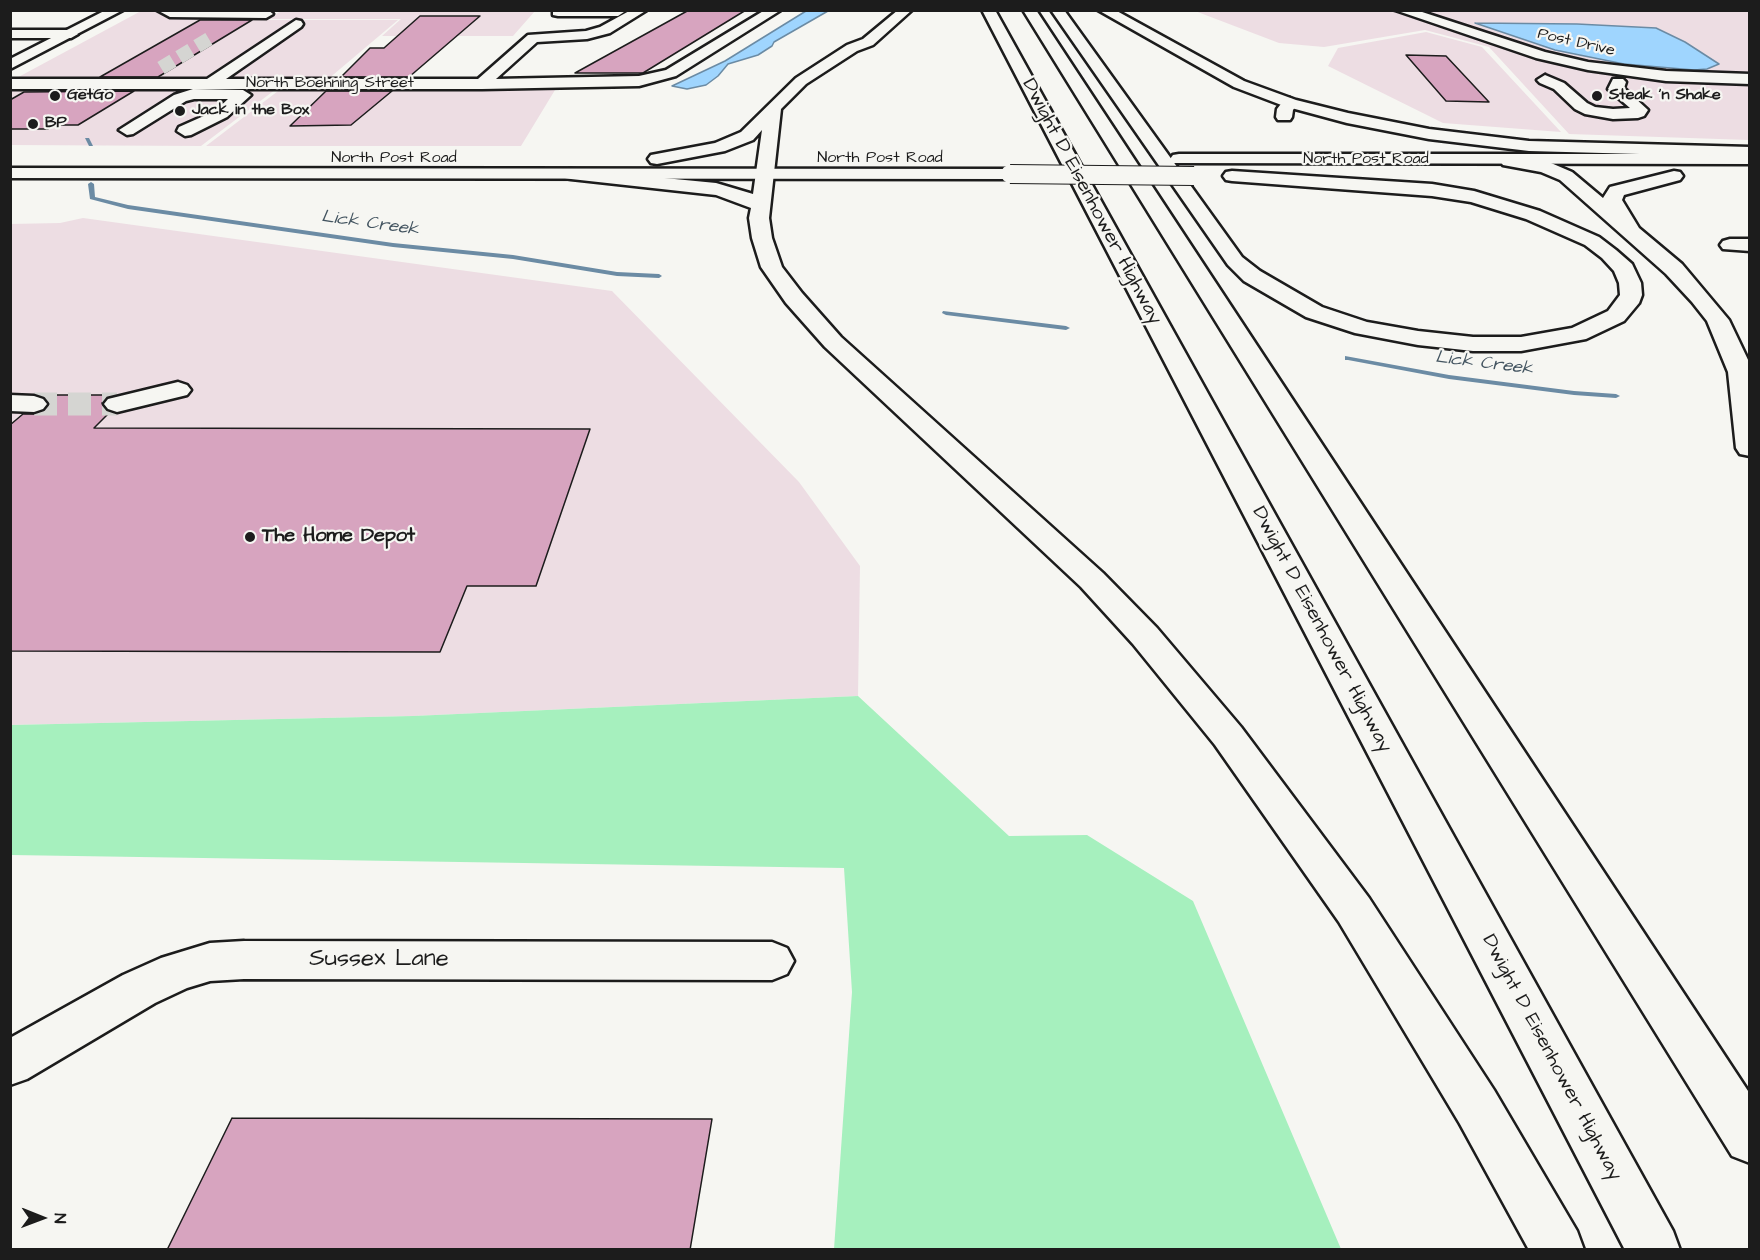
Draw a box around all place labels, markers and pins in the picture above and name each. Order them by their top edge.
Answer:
place label: GetGo [67,86,113,106]
place label: Steak 'n Shake [1609,86,1721,106]
marker: GetGo [48,89,62,103]
marker: Steak 'n Shake [1590,89,1604,103]
place label: Jack in the Box [192,101,309,121]
marker: Jack in the Box [173,104,187,118]
place label: BP [45,114,67,134]
marker: BP [26,117,40,131]
place label: The Home Depot [262,525,415,549]
marker: The Home Depot [243,530,257,544]

